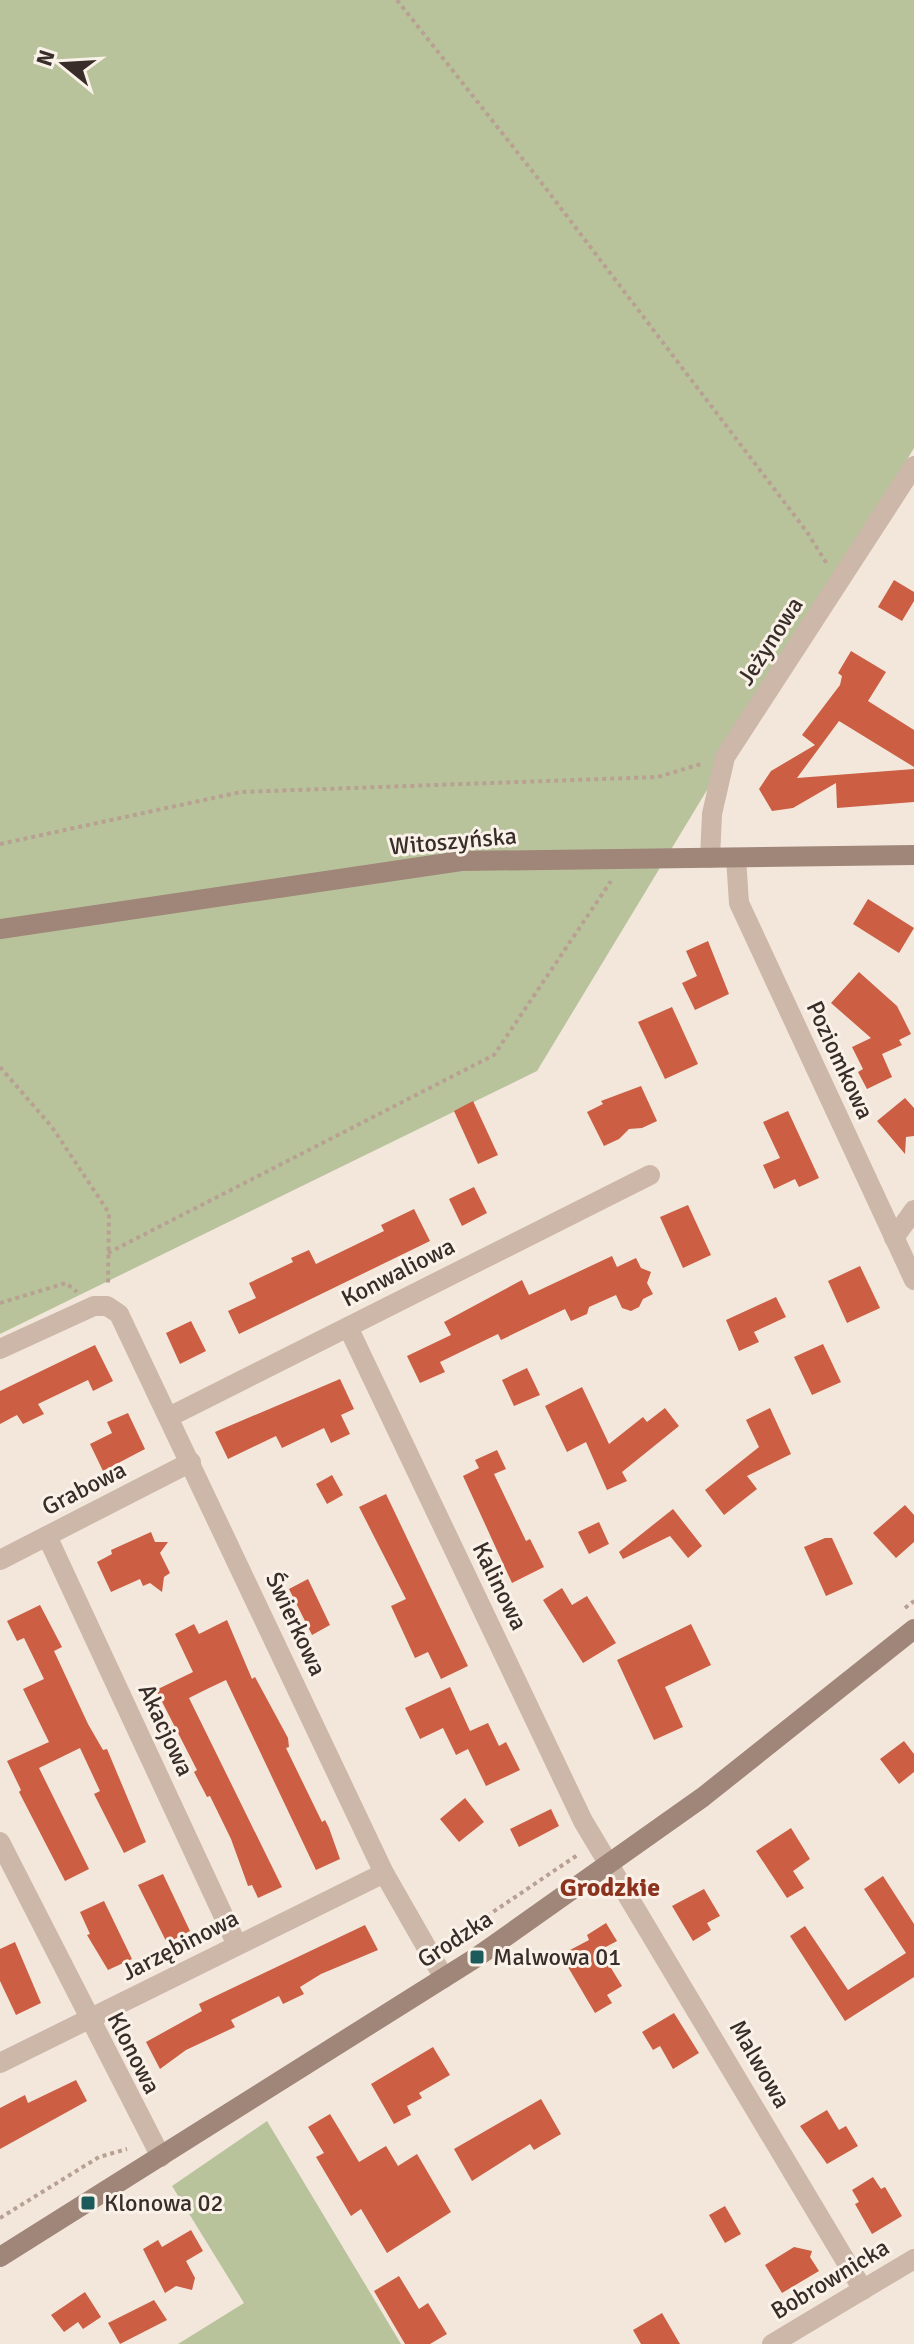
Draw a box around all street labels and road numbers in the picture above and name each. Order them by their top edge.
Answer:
street label: Jeżynowa [730,591,810,691]
street label: Witoszyńska [388,820,518,862]
street label: Poziomkowa [800,996,880,1124]
street label: Konwaliowa [336,1231,460,1313]
street label: Grabowa [37,1454,131,1522]
street label: Kalinowa [466,1537,534,1635]
street label: Świerkowa [259,1567,333,1681]
street label: Akacjowa [132,1679,200,1781]
street label: Jarzębinowa [116,1903,244,1987]
street label: Grodzka [412,1904,498,1974]
street label: Klonowa [101,2007,167,2099]
street label: Malwowa [723,2015,797,2113]
street label: Bobrownicka [765,2232,895,2326]

